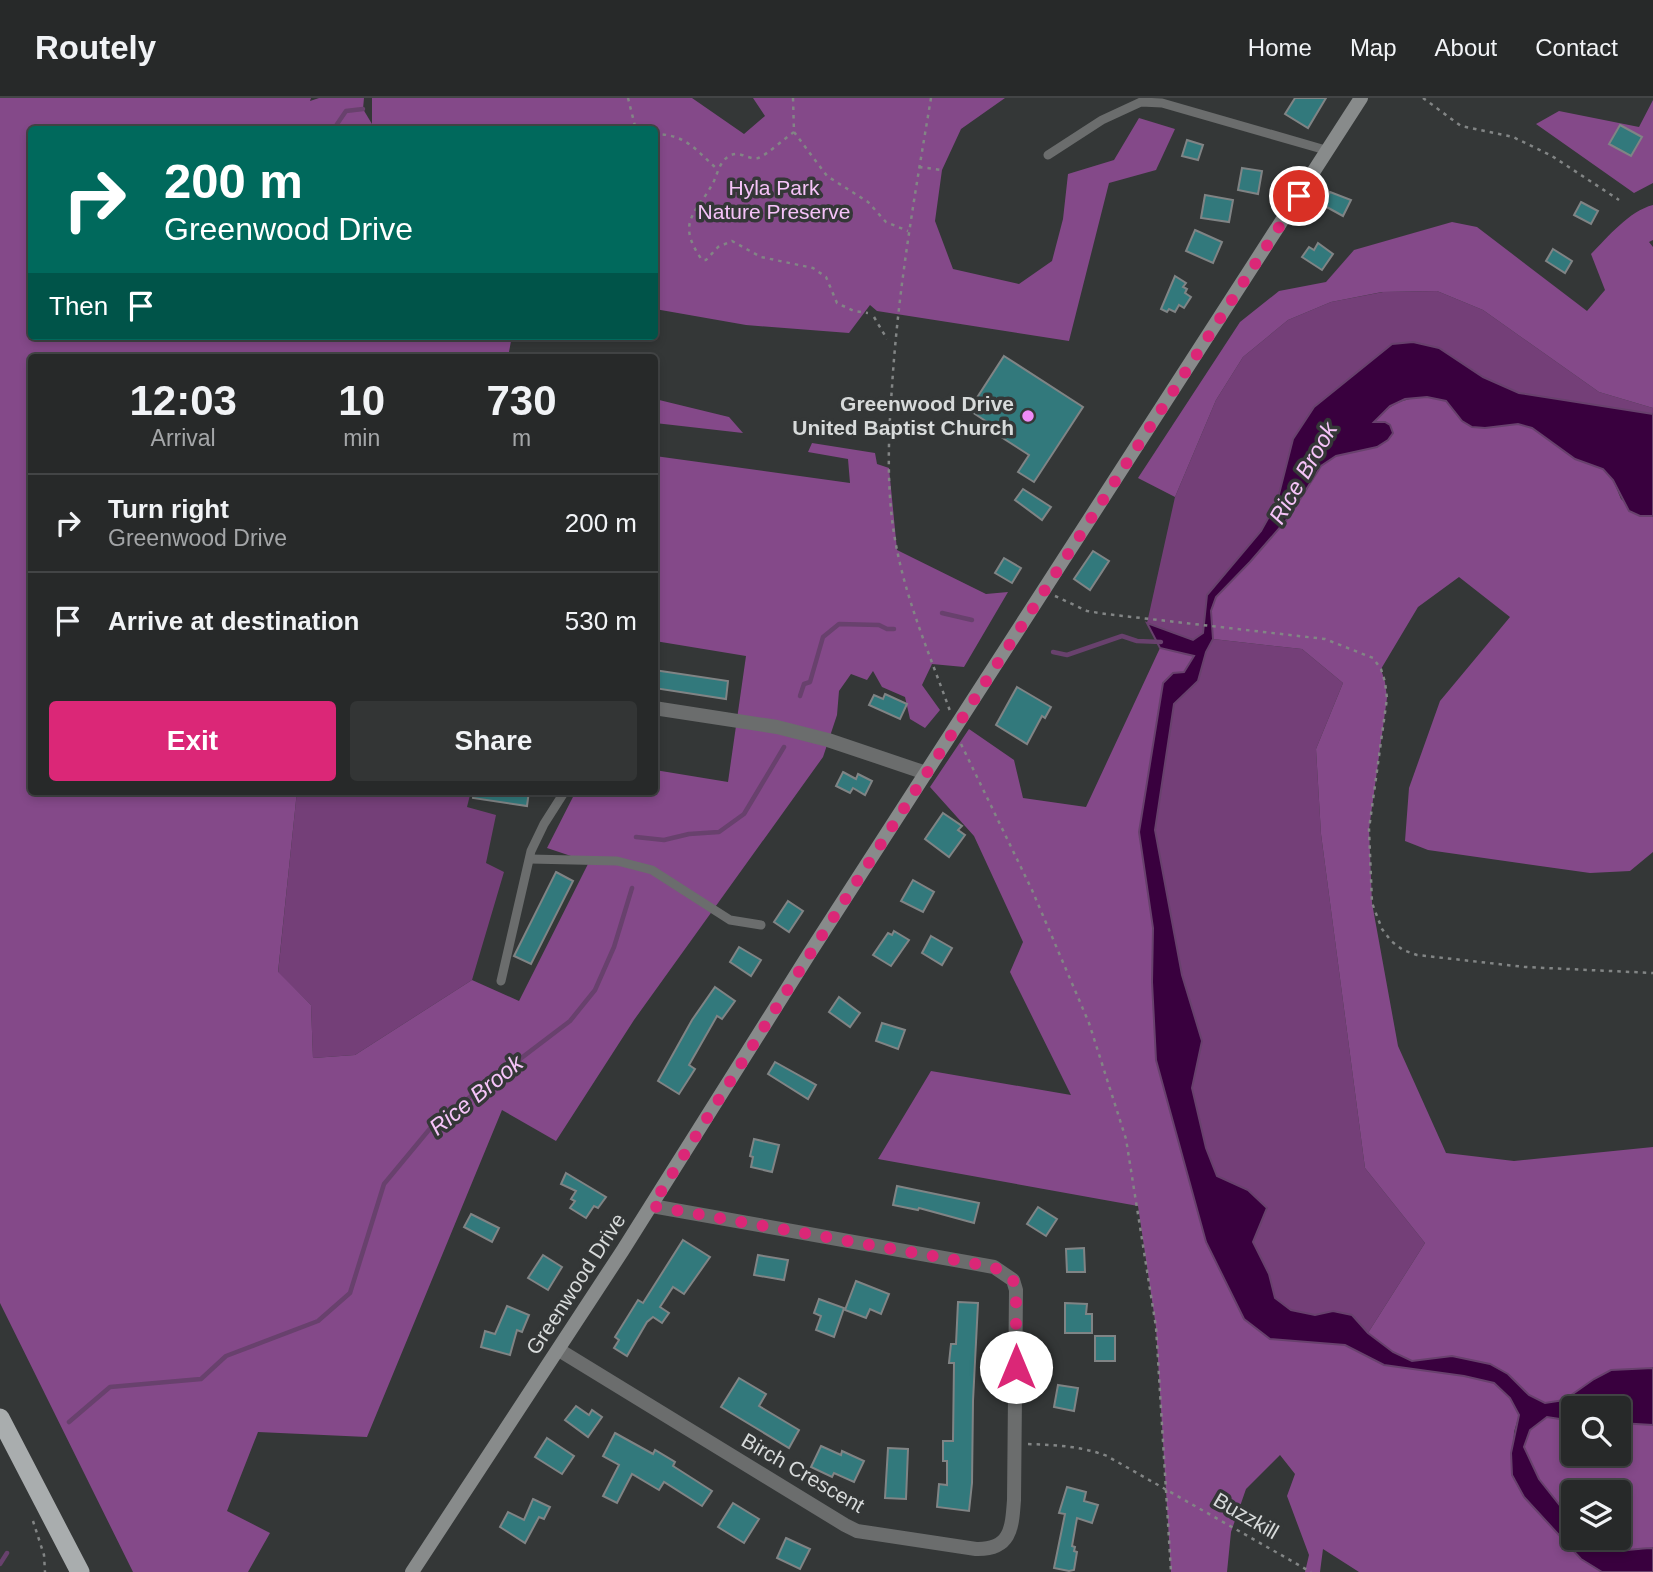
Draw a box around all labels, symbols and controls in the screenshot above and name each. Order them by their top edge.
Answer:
text: Routely [35,29,156,66]
text: Home [1248,34,1312,61]
text: Map [1350,34,1397,61]
text: About [1435,34,1497,61]
text: Contact [1535,34,1618,61]
icon: right [49,154,140,245]
text: 200 m [164,154,303,208]
pin [1269,166,1329,226]
park label: Hyla Park Nature Preserve [698,176,850,223]
icon: arrive [1280,177,1318,215]
text: Greenwood Drive [164,211,413,247]
icon: arrive [122,287,160,325]
text: Then [49,291,108,321]
text: 12:03 [129,377,237,424]
text: 10 [338,377,385,424]
text: 730 [486,377,557,424]
place label: Greenwood Drive United Baptist Church [792,392,1014,439]
marker: Greenwood Drive United Baptist Church [1020,408,1036,424]
water label: Rice Brook [1264,416,1343,528]
text: Arrival [151,425,216,451]
text: min [343,425,380,451]
text: m [512,425,531,451]
text: Turn right [108,494,229,524]
icon: right [49,504,87,542]
text: 200 m [565,508,637,538]
text: Greenwood Drive [108,525,287,551]
icon: arrive [49,602,87,640]
text: Arrive at destination [108,606,359,636]
text: 530 m [565,606,637,636]
button: Exit [49,701,336,781]
button: Share [350,701,637,781]
water label: Rice Brook [424,1049,529,1140]
street label: Greenwood Drive [521,1209,630,1359]
position arrow [979,1330,1053,1404]
map controls [1561,1396,1631,1550]
button: search [1561,1396,1631,1466]
street label: Birch Crescent [738,1428,869,1517]
button: layers [1561,1480,1631,1550]
street label: Buzzkill [1210,1488,1283,1543]

